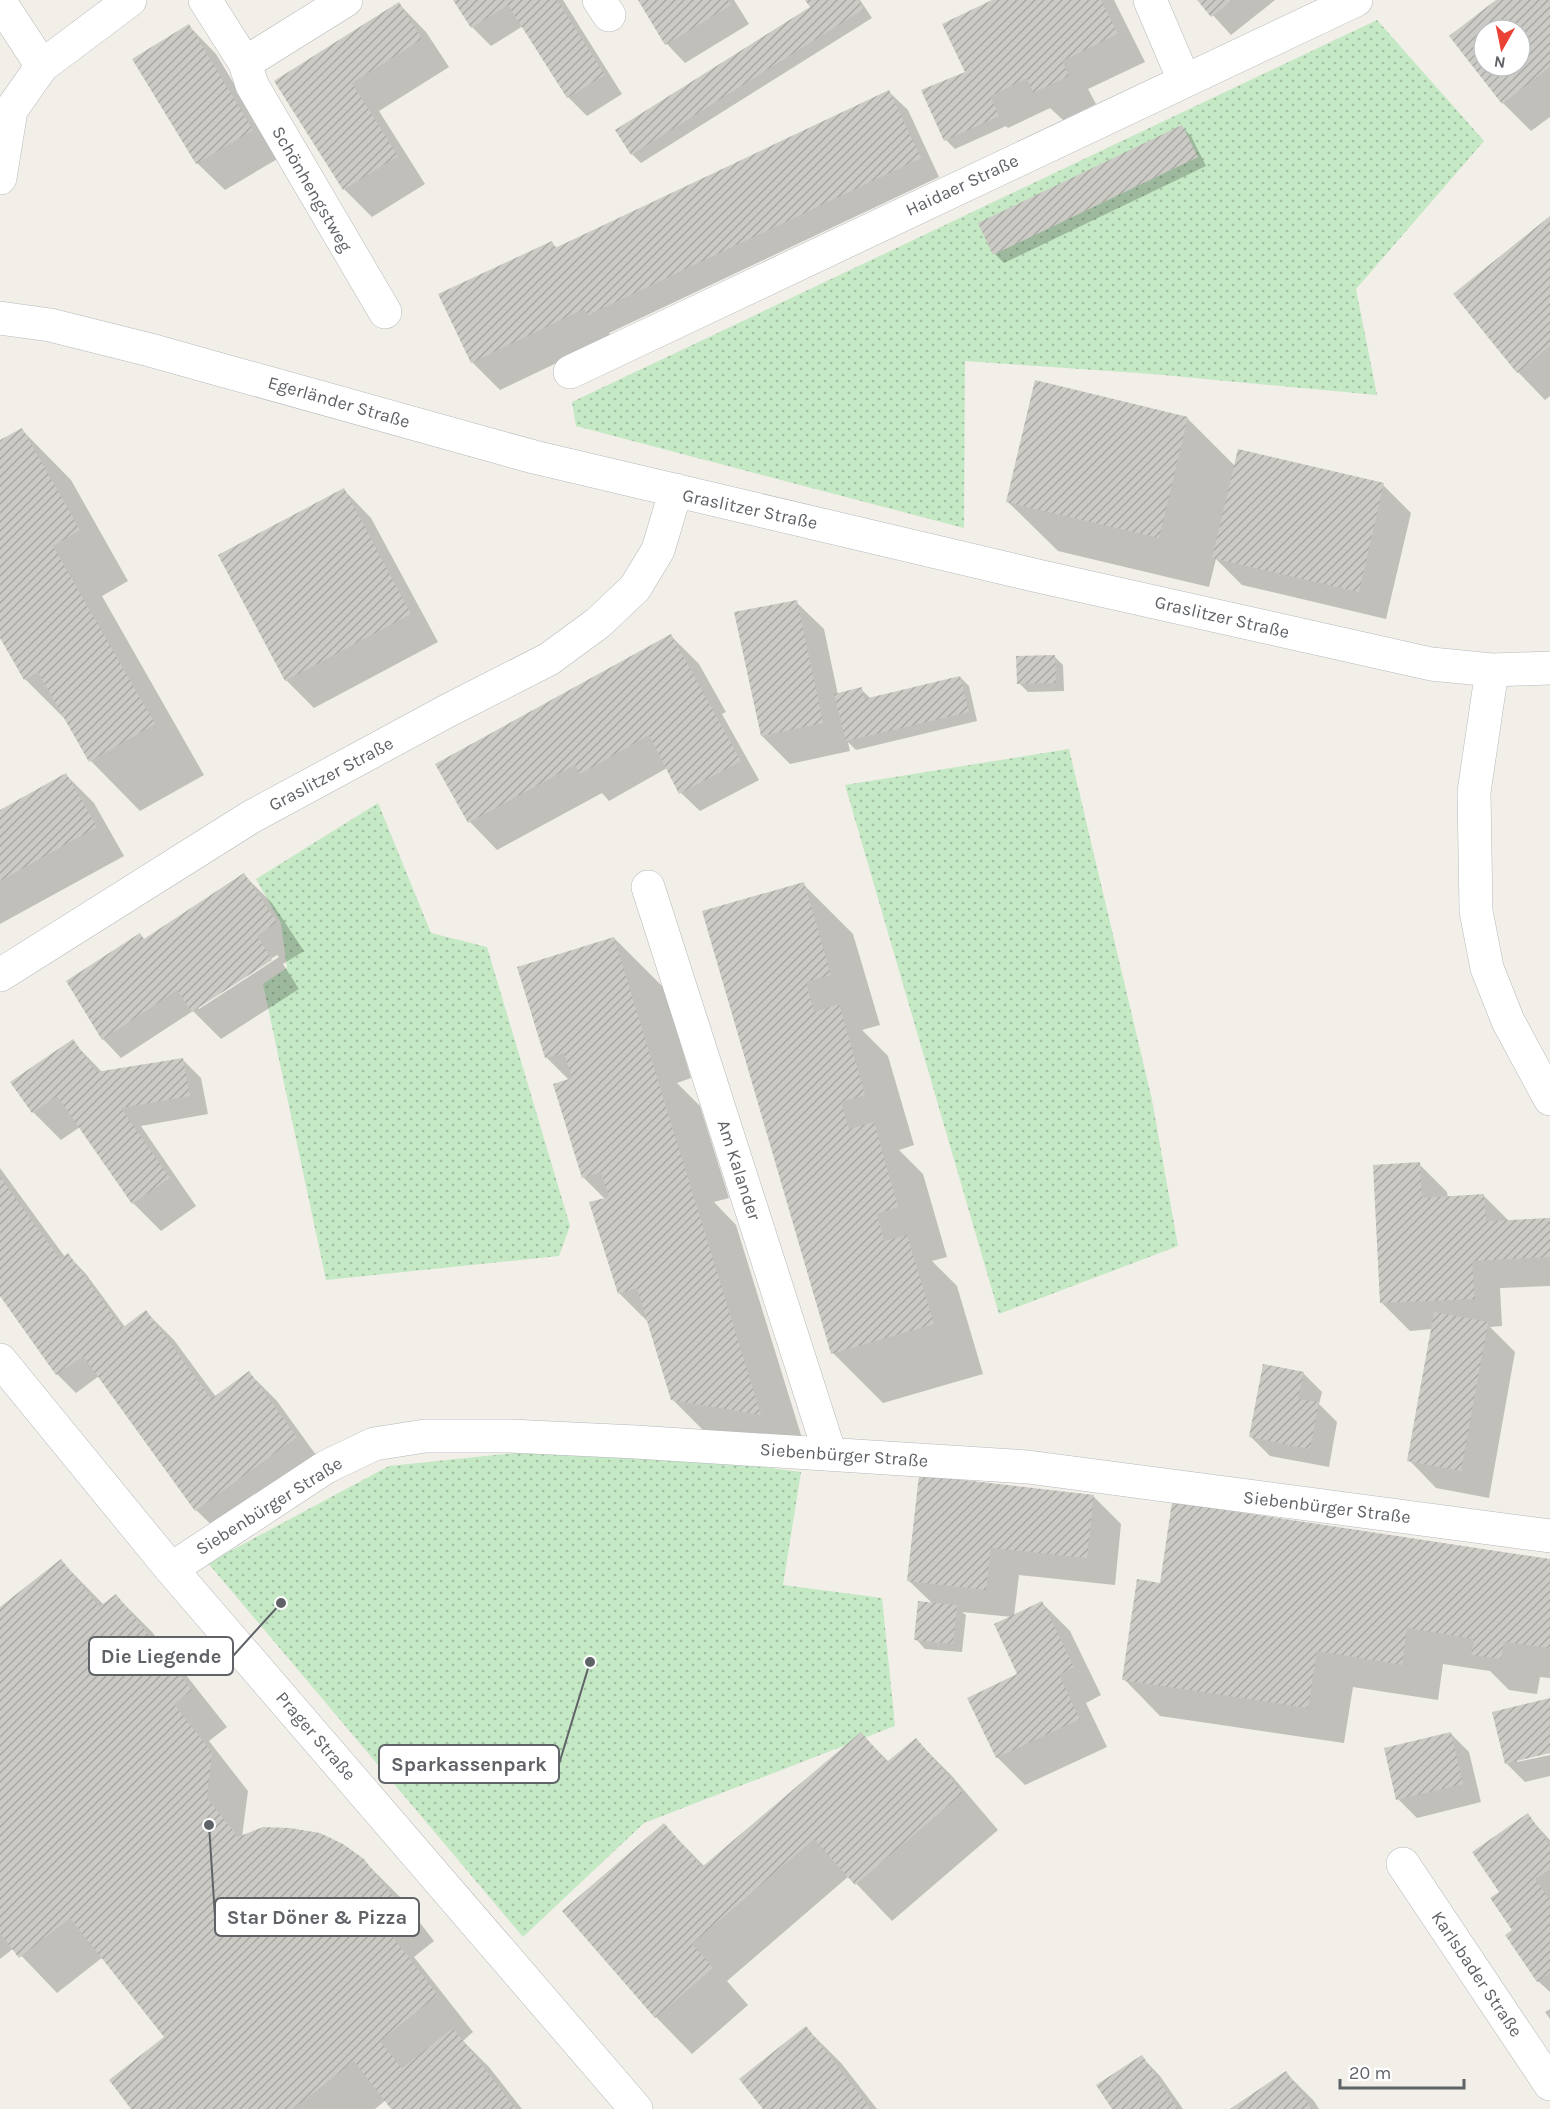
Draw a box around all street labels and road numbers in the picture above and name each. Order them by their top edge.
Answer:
street label: Schönhengstweg [267,122,357,256]
street label: Haidaer Straße [902,149,1022,221]
street label: Egerländer Straße [265,371,413,433]
street label: Graslitzer Straße [680,484,820,534]
street label: Graslitzer Straße [1153,591,1291,643]
street label: Graslitzer Straße [265,732,397,816]
street label: Am Kalander [712,1117,766,1224]
street label: Siebenbürger Straße [759,1438,929,1472]
street label: Siebenbürger Straße [192,1452,346,1560]
street label: Siebenbürger Straße [1242,1486,1412,1528]
street label: Prager Straße [271,1687,361,1785]
street label: Karlsbader Straße [1427,1907,1527,2041]

